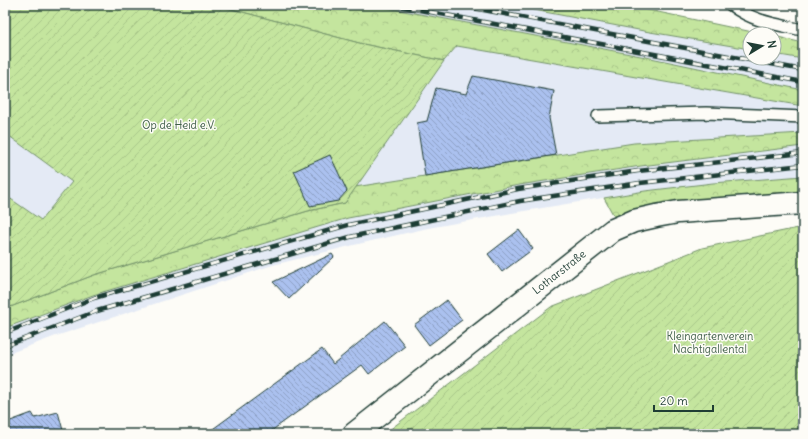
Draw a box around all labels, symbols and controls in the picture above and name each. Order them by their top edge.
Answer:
north arrow [742,26,782,66]
text: N [764,39,779,49]
park label: Op de Heid e.V. [142,118,216,132]
street label: Lotharstraße [529,247,589,297]
park label: Kleingartenverein Nachtigallental [667,329,753,356]
scale bar [654,387,713,413]
text: 20 m [660,393,688,408]

